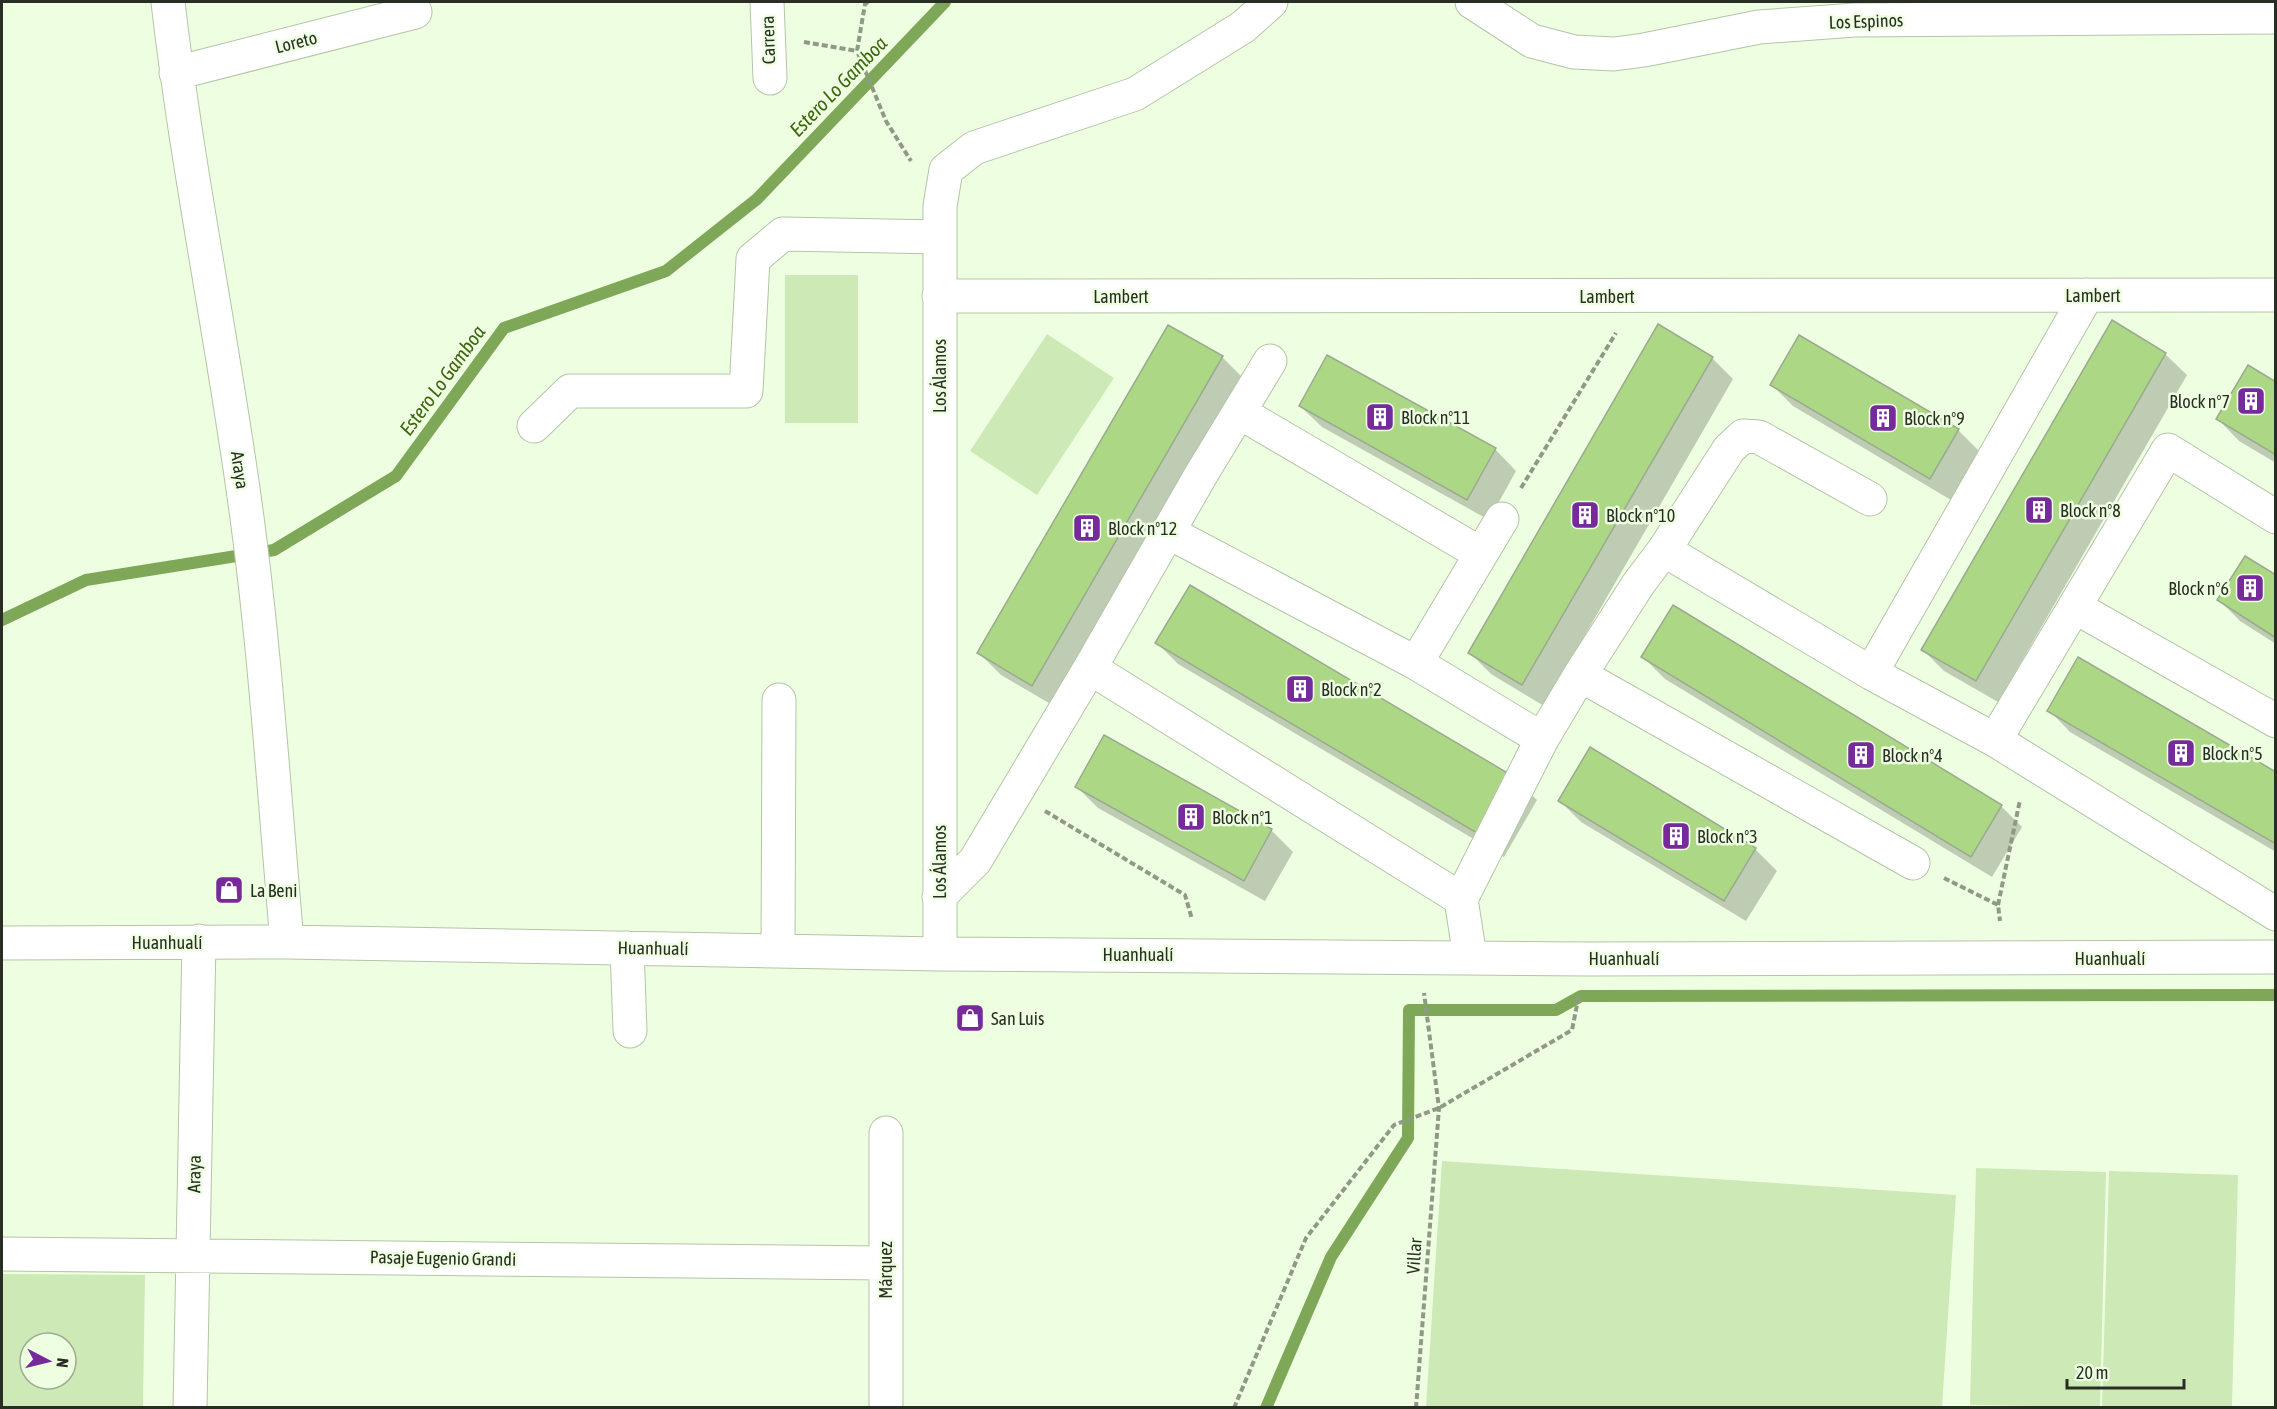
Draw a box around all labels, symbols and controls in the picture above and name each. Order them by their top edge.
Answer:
street label: Los Espinos [1828,9,1904,33]
street label: Carrera [757,15,779,65]
street label: Loreto [273,27,319,57]
water label: Estero Lo Gamboa [785,31,891,141]
street label: Lambert [2065,285,2121,306]
street label: Lambert [1093,286,1149,307]
street label: Lambert [1579,286,1635,307]
water label: Estero Lo Gamboa [394,321,490,439]
street label: Los Álamos [929,339,950,413]
building icon: Block n°7 [2235,385,2267,417]
place label: Block n°7 [2169,391,2230,412]
building icon: Block n°11 [1364,401,1396,433]
building icon: Block n°9 [1867,402,1899,434]
place label: Block n°11 [1401,407,1470,428]
place label: Block n°9 [1904,408,1965,429]
street label: Araya [227,450,253,490]
building icon: Block n°8 [2023,494,2055,526]
building icon: Block n°10 [1569,499,1601,531]
place label: Block n°8 [2060,500,2121,521]
place label: Block n°10 [1606,505,1675,526]
building icon: Block n°12 [1071,512,1103,544]
place label: Block n°12 [1108,518,1177,539]
building icon: Block n°6 [2234,572,2266,604]
place label: Block n°6 [2168,578,2229,599]
building icon: Block n°2 [1284,673,1316,705]
place label: Block n°2 [1321,679,1382,700]
building icon: Block n°5 [2165,737,2197,769]
building icon: Block n°4 [1845,739,1877,771]
place label: Block n°5 [2202,743,2263,764]
place label: Block n°4 [1882,745,1943,766]
building icon: Block n°1 [1175,801,1207,833]
place label: Block n°1 [1212,807,1273,828]
building icon: Block n°3 [1660,820,1692,852]
street label: Los Álamos [929,825,950,899]
place label: Block n°3 [1697,826,1758,847]
shop icon: La Beni [213,874,245,906]
place label: La Beni [250,880,297,901]
street label: Huanhualí [132,932,202,953]
street label: Huanhualí [617,937,689,959]
street label: Huanhualí [1103,944,1173,965]
street label: Huanhualí [1589,948,1659,969]
street label: Huanhualí [2075,948,2145,969]
shop icon: San Luis [954,1002,986,1034]
place label: San Luis [991,1008,1044,1029]
street label: Araya [183,1155,205,1193]
street label: Villar [1402,1237,1426,1275]
street label: Márquez [875,1241,896,1299]
street label: Pasaje Eugenio Grandi [370,1246,516,1270]
north arrow [18,1331,78,1391]
scale bar [2067,1352,2184,1390]
text: N [53,1357,72,1369]
text: 20 m [2076,1362,2108,1383]

